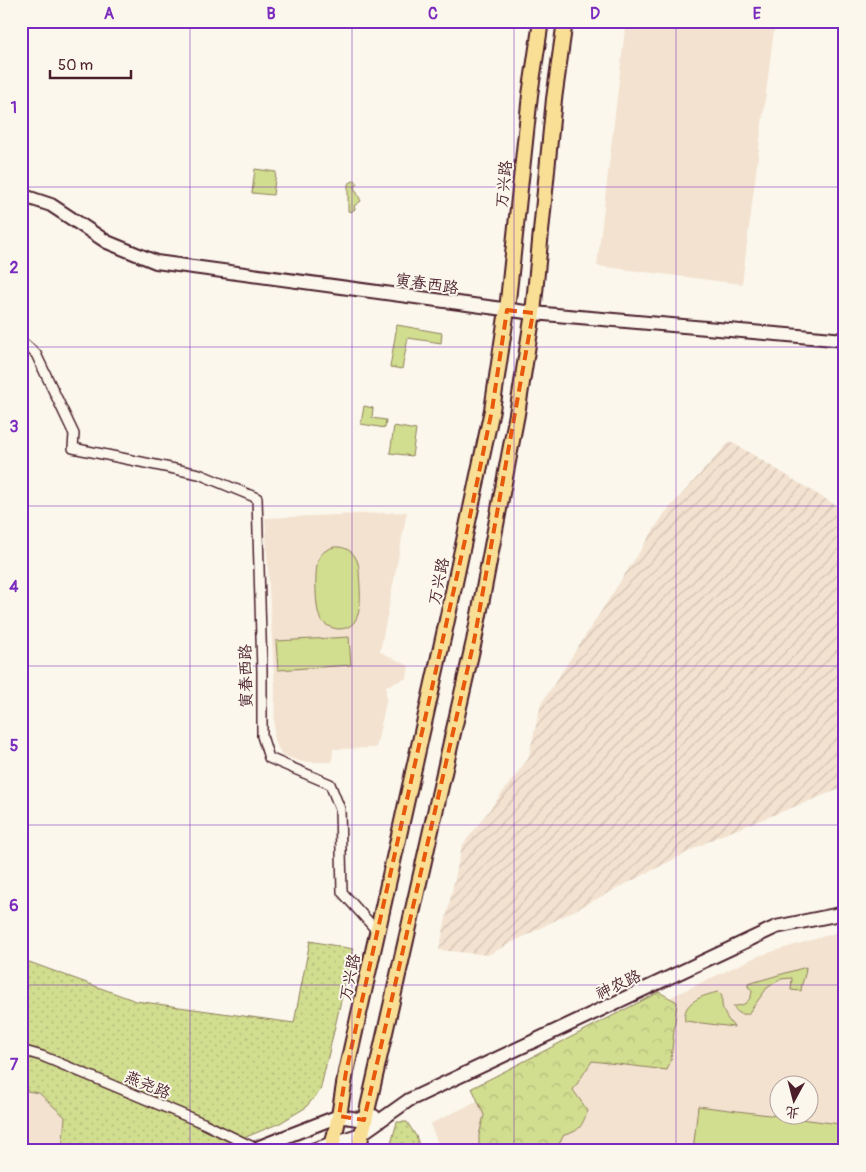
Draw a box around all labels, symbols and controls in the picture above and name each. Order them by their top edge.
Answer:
text: A [104,4,115,24]
text: B [266,4,276,24]
text: C [428,4,438,24]
text: D [590,4,600,24]
text: E [753,4,762,24]
scale bar [50,48,131,80]
text: 50 m [58,56,93,75]
text: 1 [11,98,17,118]
street label: 万兴路 [492,159,516,209]
text: 2 [10,258,19,278]
street label: 寅春西路 [394,270,460,298]
text: 3 [10,417,19,437]
street label: 万兴路 [424,556,454,607]
text: 4 [9,577,19,597]
street label: 寅春西路 [235,644,257,708]
text: 5 [10,736,19,756]
text: 6 [9,896,19,916]
street label: 万兴路 [335,952,365,1003]
street label: 神农路 [592,966,644,1004]
text: 7 [10,1055,19,1075]
street label: 燕尧路 [122,1066,174,1104]
north arrow [768,1074,818,1124]
text: 北 [784,1103,800,1122]

